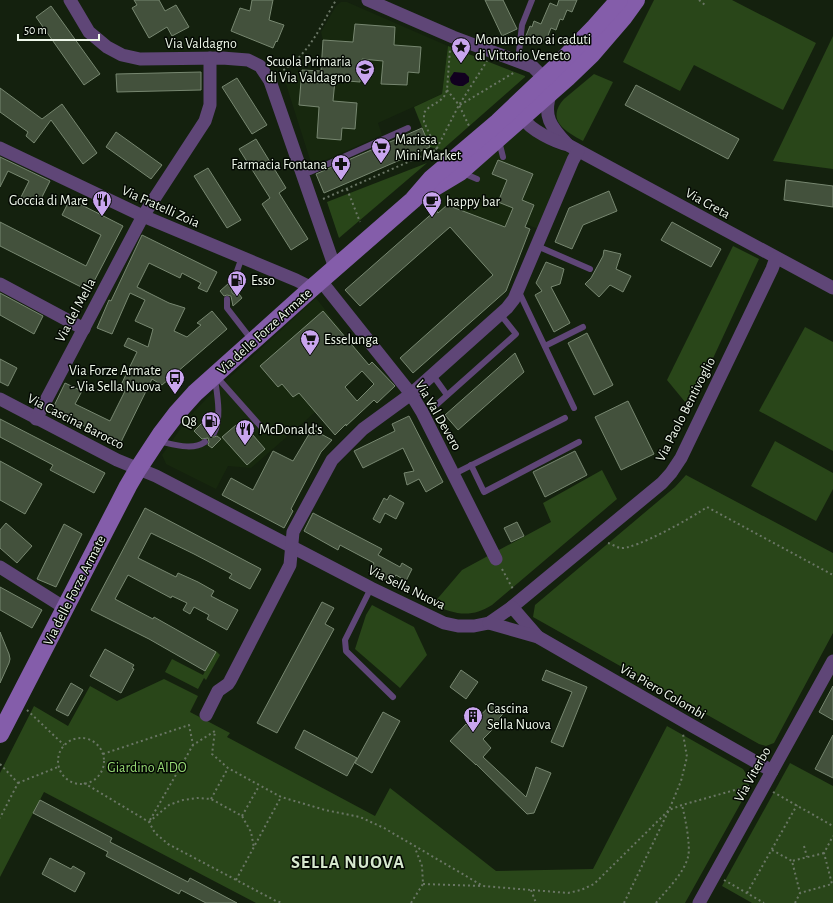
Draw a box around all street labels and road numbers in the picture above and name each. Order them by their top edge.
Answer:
street label: Via Valdagno [165,37,237,51]
street label: Via Fratelli Zoia [120,184,202,231]
street label: Via Creta [683,186,733,222]
street label: Via del Mella [53,276,99,345]
street label: Via delle Forze Armate [215,286,314,378]
street label: Via Paolo Bentivoglio [654,355,718,464]
street label: Via Val Devero [412,378,464,453]
street label: Via Cascina Barocco [25,391,126,452]
street label: Via delle Forze Armate [41,533,109,648]
street label: Via Sella Nuova [366,563,448,613]
street label: Via Piero Colombi [617,662,708,722]
street label: Via Viterbo [732,744,774,804]

